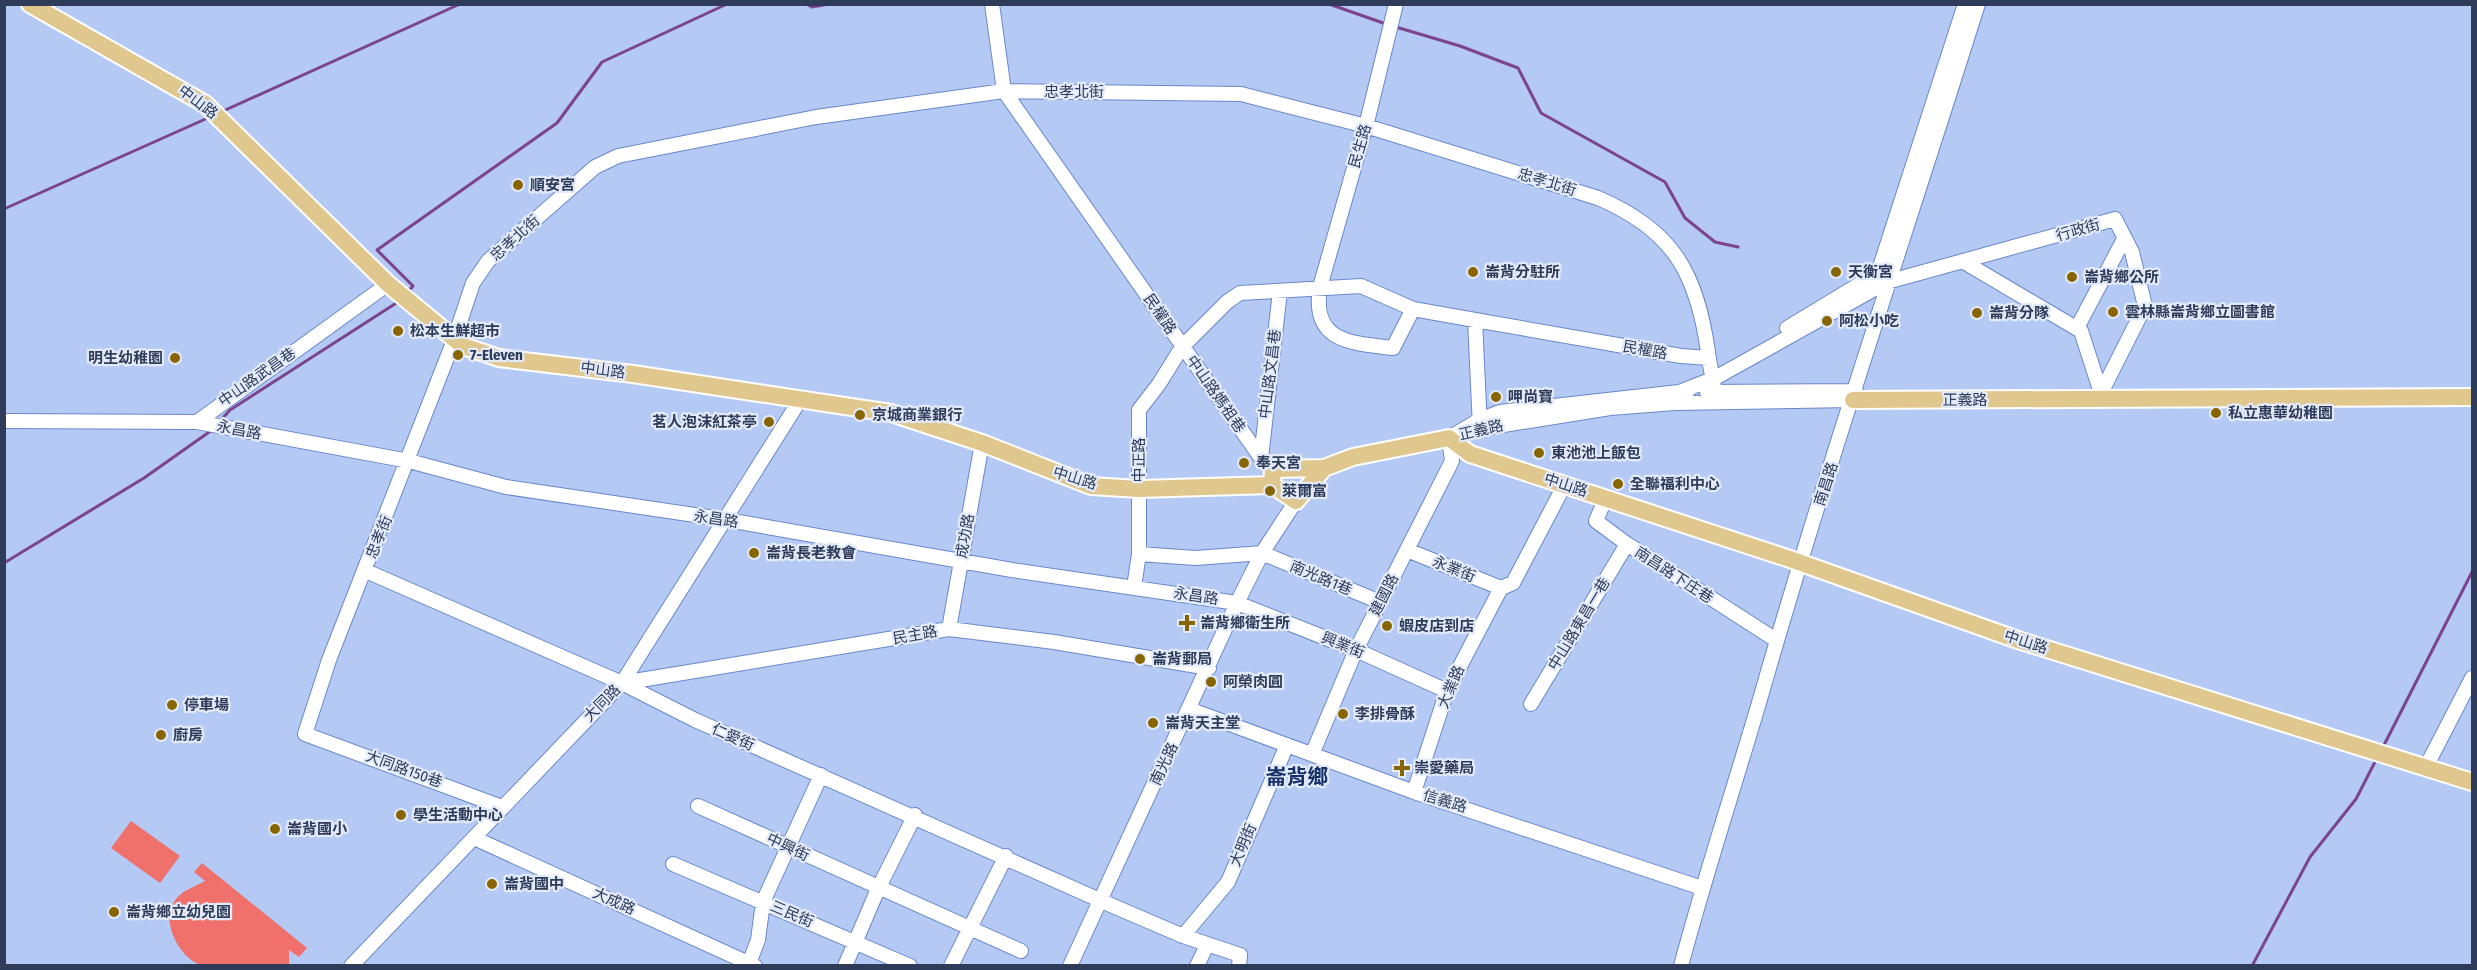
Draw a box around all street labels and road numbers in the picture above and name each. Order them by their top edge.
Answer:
street label: 中山路 [175,81,221,123]
street label: 忠孝北街 [1044,83,1104,101]
street label: 民生路 [1345,122,1375,170]
street label: 忠孝北街 [1516,165,1578,199]
street label: 忠孝北街 [487,211,543,265]
street label: 行政街 [2054,215,2102,245]
street label: 民權路 [1140,290,1180,338]
street label: 中山路文昌巷 [1256,328,1284,420]
street label: 民權路 [1621,337,1669,363]
street label: 中山路武昌巷 [215,344,299,410]
street label: 中山路媽祖巷 [1183,352,1249,436]
street label: 中山路 [580,358,626,382]
street label: 正義路 [1942,391,1988,409]
street label: 正義路 [1457,416,1505,444]
street label: 永昌路 [215,417,263,443]
street label: 中正路 [1130,437,1148,483]
street label: 南昌路 [1810,460,1842,508]
street label: 中山路 [1051,463,1099,493]
street label: 中山路 [1542,469,1590,501]
street label: 永昌路 [692,507,740,531]
street label: 成功路 [952,512,978,560]
street label: 忠孝街 [362,513,396,561]
street label: 南昌路下庄巷 [1631,543,1717,607]
street label: 永業街 [1430,552,1478,586]
street label: 南光路1巷 [1287,557,1355,599]
street label: 建國路 [1366,571,1402,619]
street label: 中山路東昌一巷 [1544,574,1614,674]
street label: 永昌路 [1172,584,1220,608]
street label: 民主路 [891,622,939,648]
street label: 中山路 [2002,626,2050,658]
street label: 興業街 [1319,628,1367,662]
street label: 大業路 [1434,663,1468,711]
street label: 大同路 [580,681,624,725]
street label: 仁愛街 [709,720,757,754]
street label: 南光路 [1146,740,1182,788]
street label: 大同路150巷 [363,747,445,791]
street label: 信義路 [1421,786,1469,816]
street label: 大明街 [1226,821,1260,869]
street label: 中興街 [764,829,812,865]
street label: 大成路 [590,884,638,918]
street label: 三民街 [768,897,816,931]

